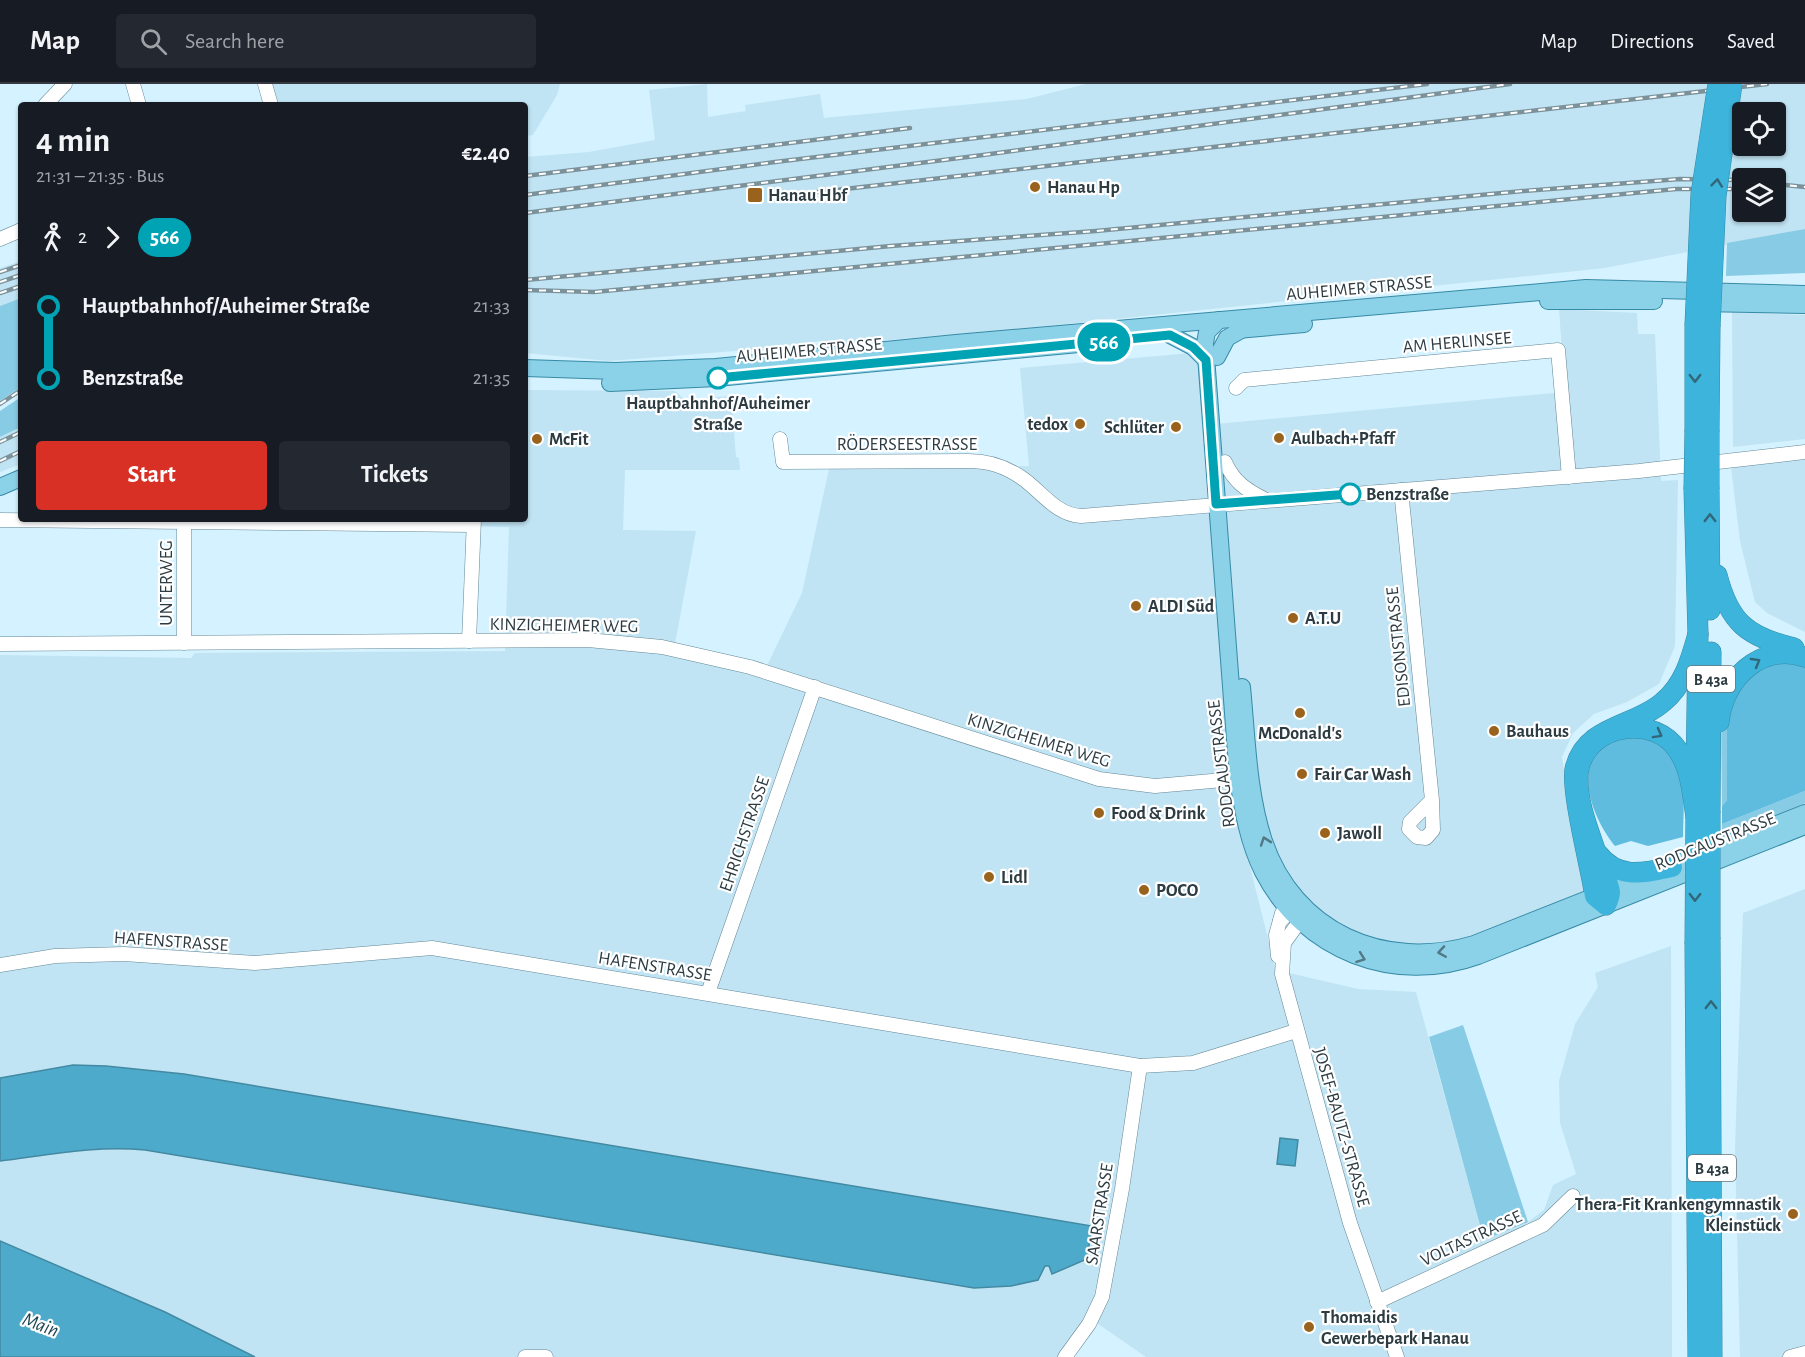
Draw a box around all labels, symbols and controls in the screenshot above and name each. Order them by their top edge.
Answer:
search box [116,14,536,68]
icon: search [137,25,170,58]
text: Map [30,27,80,55]
text: Search here [185,30,284,52]
text: Map [1541,31,1577,52]
text: Directions [1610,31,1694,52]
text: Saved [1727,31,1775,52]
map controls [1732,102,1786,222]
button: locate [1732,102,1786,156]
text: 4 min [36,125,110,158]
text: €2.40 [462,142,510,164]
text: 21:31 – 21:35 · Bus [36,166,164,186]
button: layers [1732,168,1786,222]
place label: Hanau Hp [1047,179,1120,197]
one-way arrow [1710,179,1723,188]
marker: Hanau Hp [1028,180,1042,194]
marker: Hanau Hbf [746,186,764,204]
place label: Hanau Hbf [768,187,849,205]
icon: walk [36,221,69,254]
icon: forward [96,221,129,254]
text: 2 [78,227,87,247]
text: 566 [150,227,179,248]
street label: AUHEIMER STRASSE [1286,274,1433,304]
text: Hauptbahnhof/Auheimer Straße [82,295,370,317]
text: 21:33 [473,296,510,316]
line badge: 566 [1070,322,1138,362]
street label: AM HERLINSEE [1402,329,1512,357]
text: 566 [1089,332,1119,353]
street label: AUHEIMER STRASSE [736,336,883,366]
text: Benzstraße [82,367,183,389]
marker: Hauptbahnhof/Auheimer Straße [707,367,729,389]
text: 21:35 [473,368,510,388]
one-way arrow [1689,373,1701,382]
place label: Hauptbahnhof/Auheimer Straße [626,395,811,434]
place label: tedox [1027,416,1069,434]
marker: tedox [1073,417,1087,431]
place label: Schlüter [1104,419,1165,437]
marker: Schlüter [1169,420,1183,434]
place label: Aulbach+Pfaff [1291,430,1397,448]
place label: McFit [549,431,589,449]
marker: Aulbach+Pfaff [1272,431,1286,445]
marker: McFit [530,432,544,446]
street label: RÖDERSEESTRASSE [837,434,978,454]
button: Start [36,441,267,510]
button: Tickets [279,441,510,510]
marker: Benzstraße [1339,483,1361,505]
place label: Benzstraße [1366,486,1449,504]
one-way arrow [1704,513,1716,522]
street label: UNTERWEG [158,540,176,626]
street label: EDISONSTRASSE [1384,586,1414,708]
place label: ALDI Süd [1148,598,1215,616]
marker: ALDI Süd [1129,599,1143,613]
place label: A.T.U [1305,610,1341,628]
marker: A.T.U [1286,611,1300,625]
street label: KINZIGHEIMER WEG [489,616,638,636]
one-way arrow [1750,658,1760,670]
road number: B 43a [1687,666,1735,692]
street label: RODGAUSTRASSE [1205,699,1239,829]
marker: McDonald's [1293,706,1307,720]
street label: KINZIGHEIMER WEG [965,711,1112,771]
place label: Bauhaus [1506,723,1569,741]
marker: Bauhaus [1487,724,1501,738]
place label: McDonald's [1258,725,1342,743]
one-way arrow [1652,727,1662,738]
place label: Fair Car Wash [1314,766,1411,784]
marker: Fair Car Wash [1295,767,1309,781]
street label: EHRICHSTRASSE [717,774,773,894]
place label: Food & Drink [1111,805,1205,823]
marker: Food & Drink [1092,806,1106,820]
street label: RODGAUSTRASSE [1653,809,1778,874]
place label: Jawoll [1337,825,1382,843]
marker: Jawoll [1318,826,1332,840]
one-way arrow [1259,836,1272,847]
place label: Lidl [1001,869,1028,887]
marker: Lidl [982,870,996,884]
place label: POCO [1156,882,1199,900]
marker: POCO [1137,883,1151,897]
one-way arrow [1689,892,1701,901]
street label: HAFENSTRASSE [113,929,229,955]
one-way arrow [1437,945,1446,957]
street label: HAFENSTRASSE [597,949,713,985]
one-way arrow [1355,951,1366,963]
one-way arrow [1705,1000,1717,1009]
street label: JOSEF-BAUTZ-STRASSE [1310,1046,1372,1209]
road number: B 43a [1688,1155,1736,1181]
street label: SAARSTRASSE [1083,1162,1117,1266]
place label: Thera-Fit Krankengymnastik Kleinstück [1575,1196,1781,1235]
marker: Thera-Fit Krankengymnastik Kleinstück [1786,1207,1800,1221]
street label: VOLTASTRASSE [1418,1208,1525,1270]
water label: Main [20,1309,62,1341]
place label: Thomaidis Gewerbepark Hanau [1321,1309,1469,1348]
marker: Thomaidis Gewerbepark Hanau [1302,1320,1316,1334]

